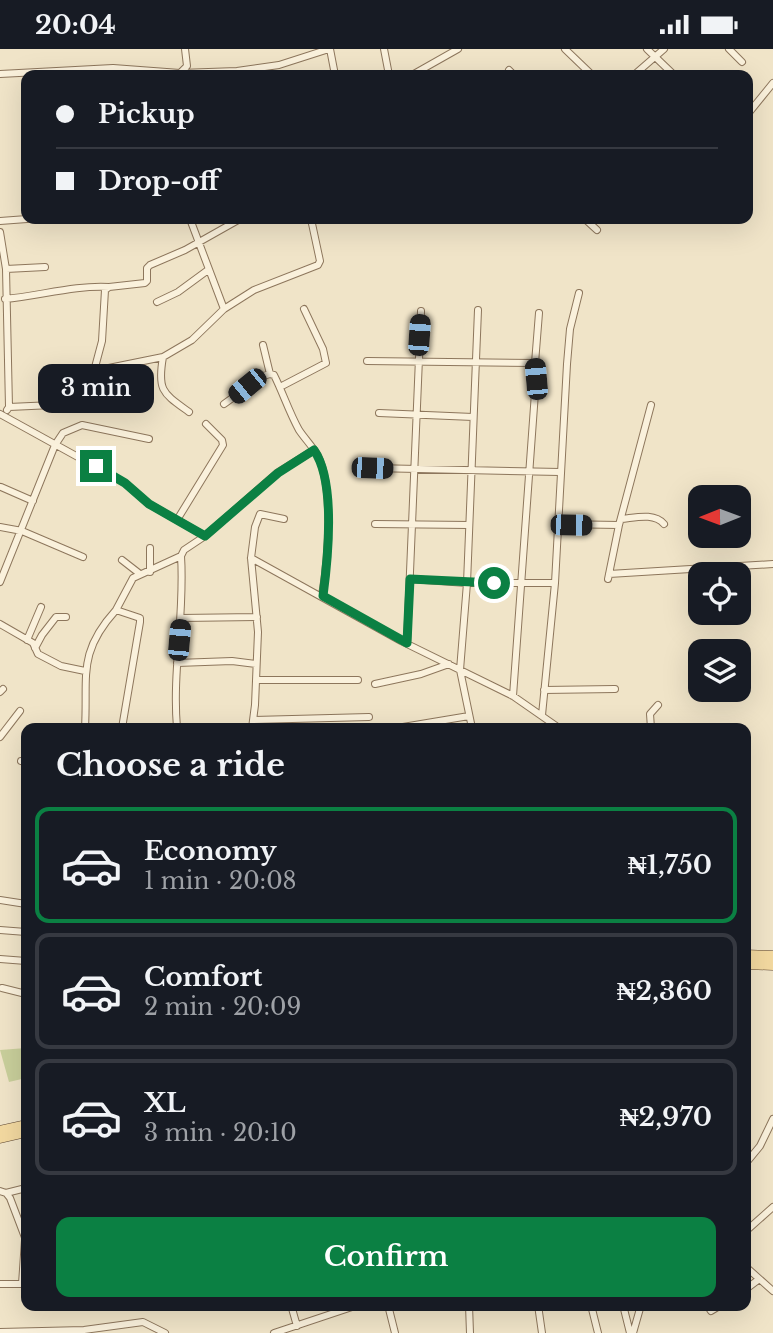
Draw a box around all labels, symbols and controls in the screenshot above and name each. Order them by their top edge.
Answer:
text: 20:04 [35,9,116,41]
text: Pickup [98,98,195,130]
text: Drop-off [98,165,219,197]
car [408,313,431,357]
car [524,357,549,401]
callout: 3 min [38,365,154,413]
car [225,365,270,407]
text: 3 min [61,374,131,402]
route end [80,450,112,482]
car [351,457,394,479]
north arrow [688,485,751,548]
map controls [688,485,751,702]
car [550,514,593,536]
button: locate [688,562,751,625]
route start [478,567,510,599]
car [167,618,192,662]
button: layers [688,639,751,702]
text: Choose a ride [56,745,285,785]
icon: car [60,834,123,897]
text: Economy [144,835,277,867]
text: ₦1,750 [628,849,712,881]
text: 1 min · 20:08 [144,867,297,895]
icon: car [60,960,123,1023]
text: Comfort [144,961,262,993]
text: ₦2,360 [617,975,712,1007]
text: 2 min · 20:09 [144,993,301,1021]
icon: car [60,1086,123,1149]
text: XL [144,1087,186,1119]
text: ₦2,970 [620,1101,712,1133]
text: 3 min · 20:10 [144,1119,297,1147]
button: Confirm [56,1217,716,1297]

